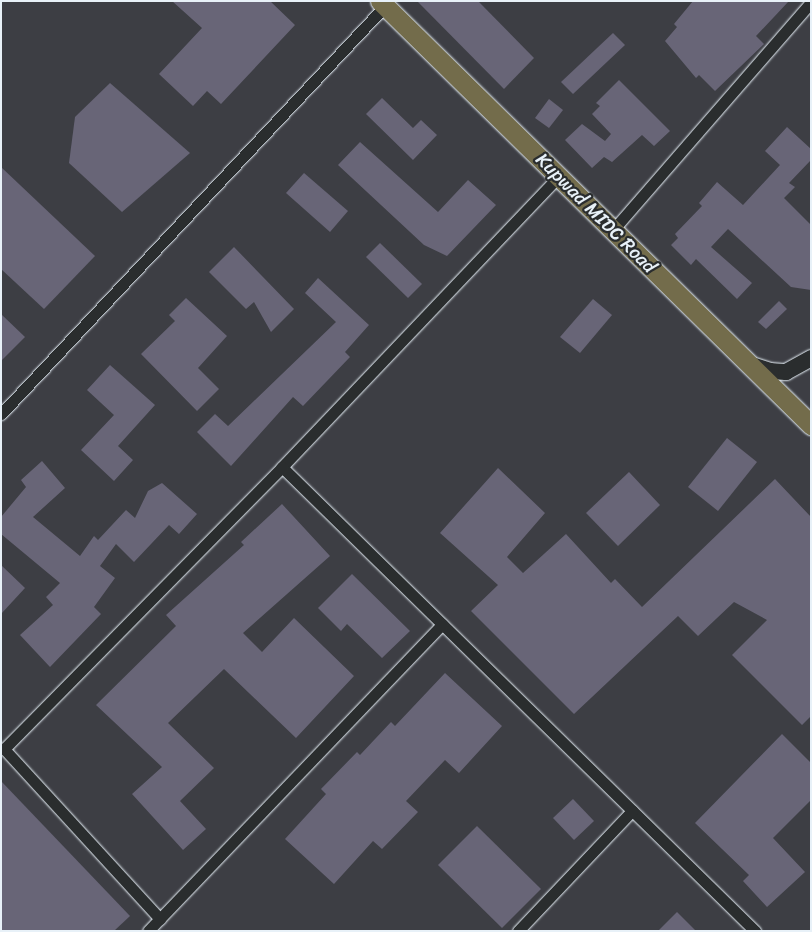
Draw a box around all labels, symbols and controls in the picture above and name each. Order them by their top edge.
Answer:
street label: Kupwad MIDC Road [531,148,661,278]

